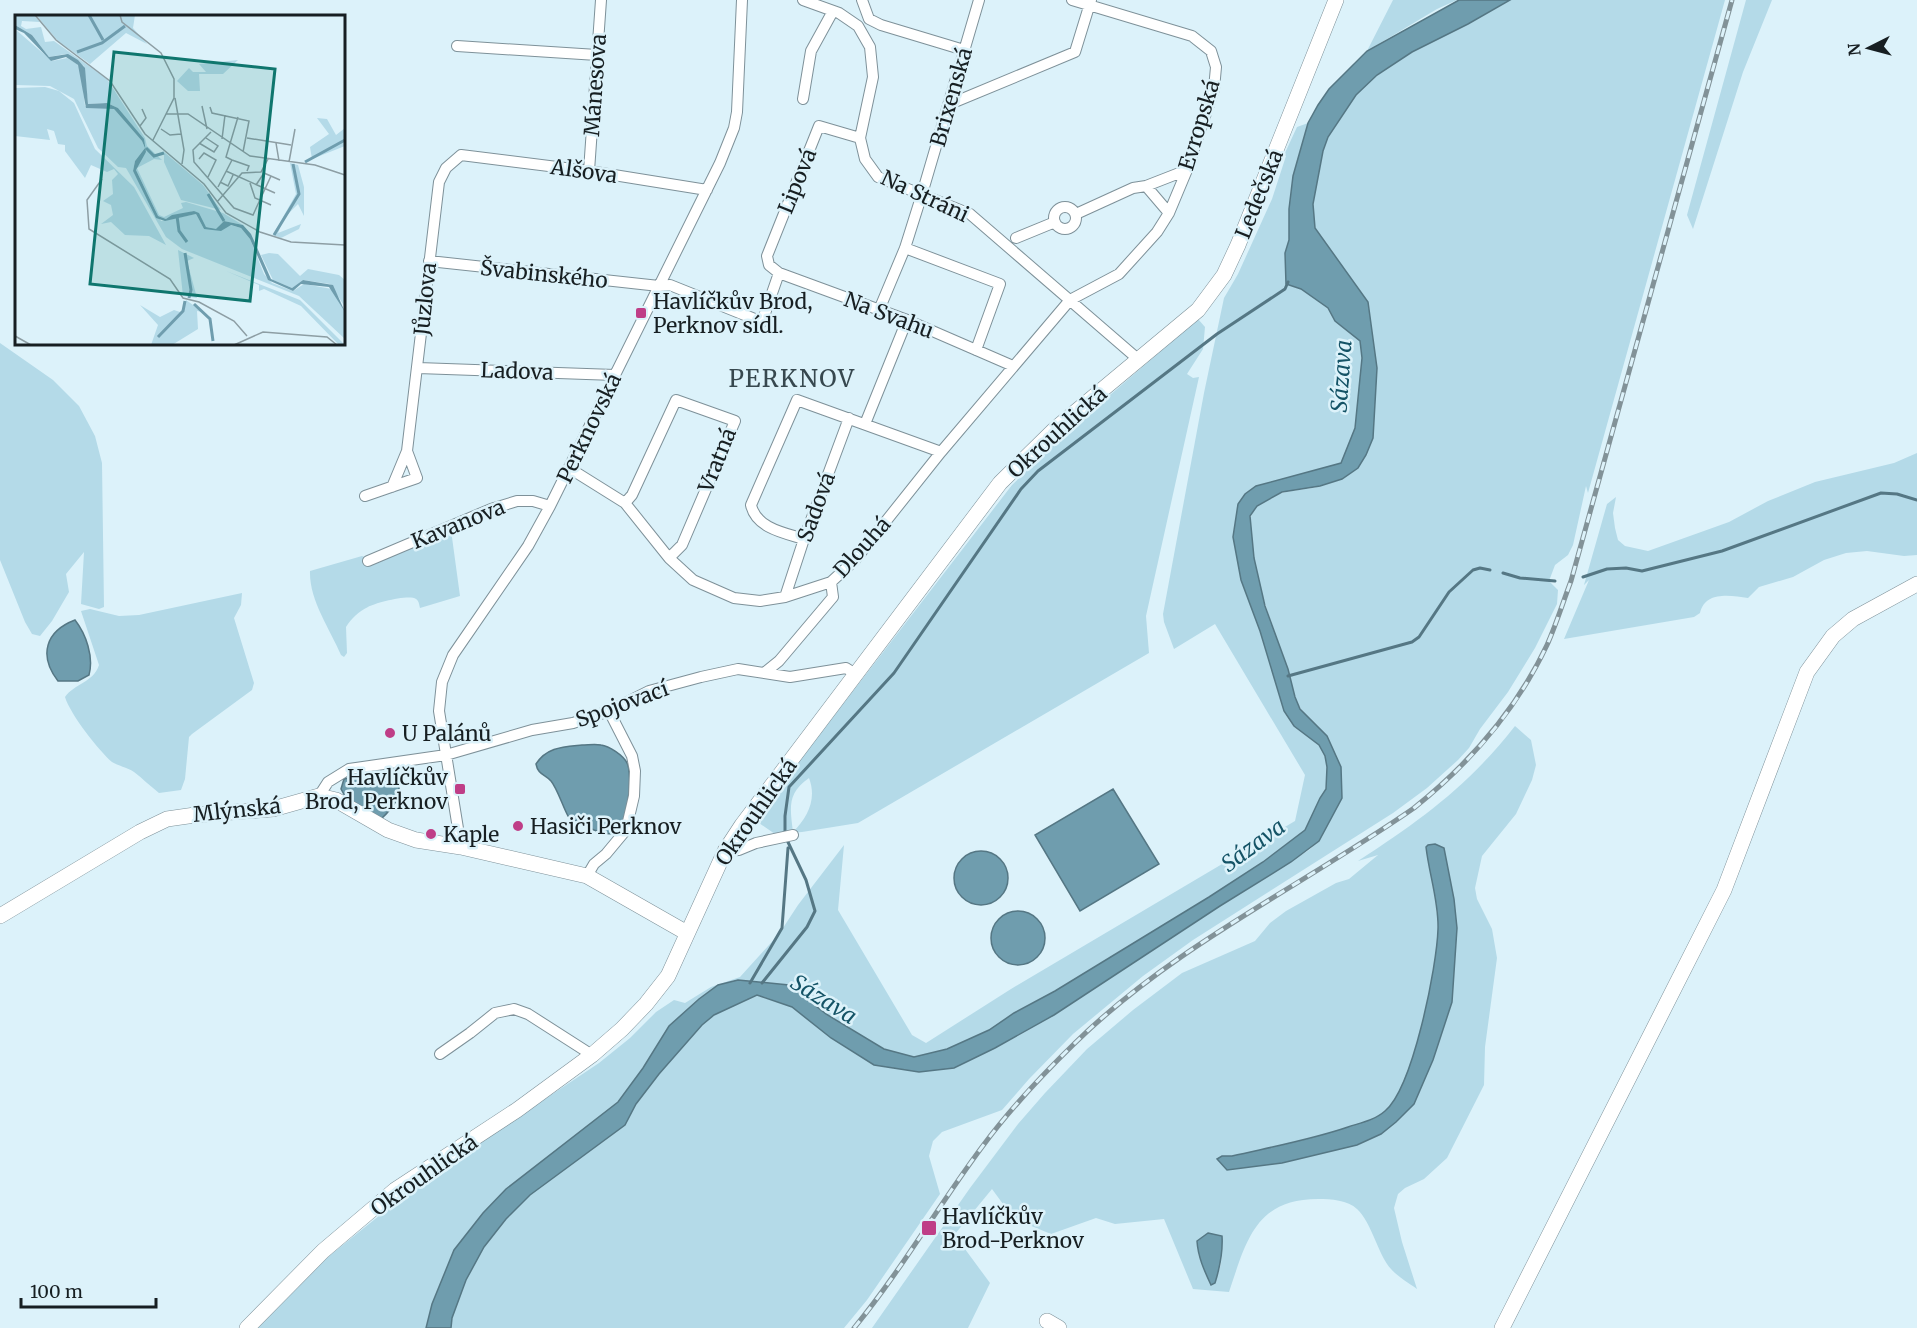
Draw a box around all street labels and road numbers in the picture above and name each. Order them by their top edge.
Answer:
street label: Mánesova [578,33,612,137]
street label: Brixenská [924,44,978,150]
street label: Evropská [1172,76,1226,174]
street label: Lipová [772,144,822,218]
street label: Ledečská [1229,145,1289,243]
street label: Alšova [548,153,619,189]
street label: Na Stráni [877,164,973,228]
street label: Švabinského [479,254,609,294]
street label: Jůzlova [408,261,442,338]
street label: Na Svahu [840,286,938,344]
street label: Ladova [480,356,554,386]
street label: Perknovská [551,369,627,487]
street label: Okrouhlická [1002,380,1112,484]
street label: Vratná [692,424,742,497]
street label: Sadová [791,468,841,546]
street label: Kavanova [407,493,509,555]
street label: Dlouhá [828,511,896,583]
street label: Spojovací [572,674,673,733]
street label: Okrouhlická [709,753,803,871]
street label: Mlýnská [192,792,282,828]
street label: Okrouhlická [365,1128,483,1222]

